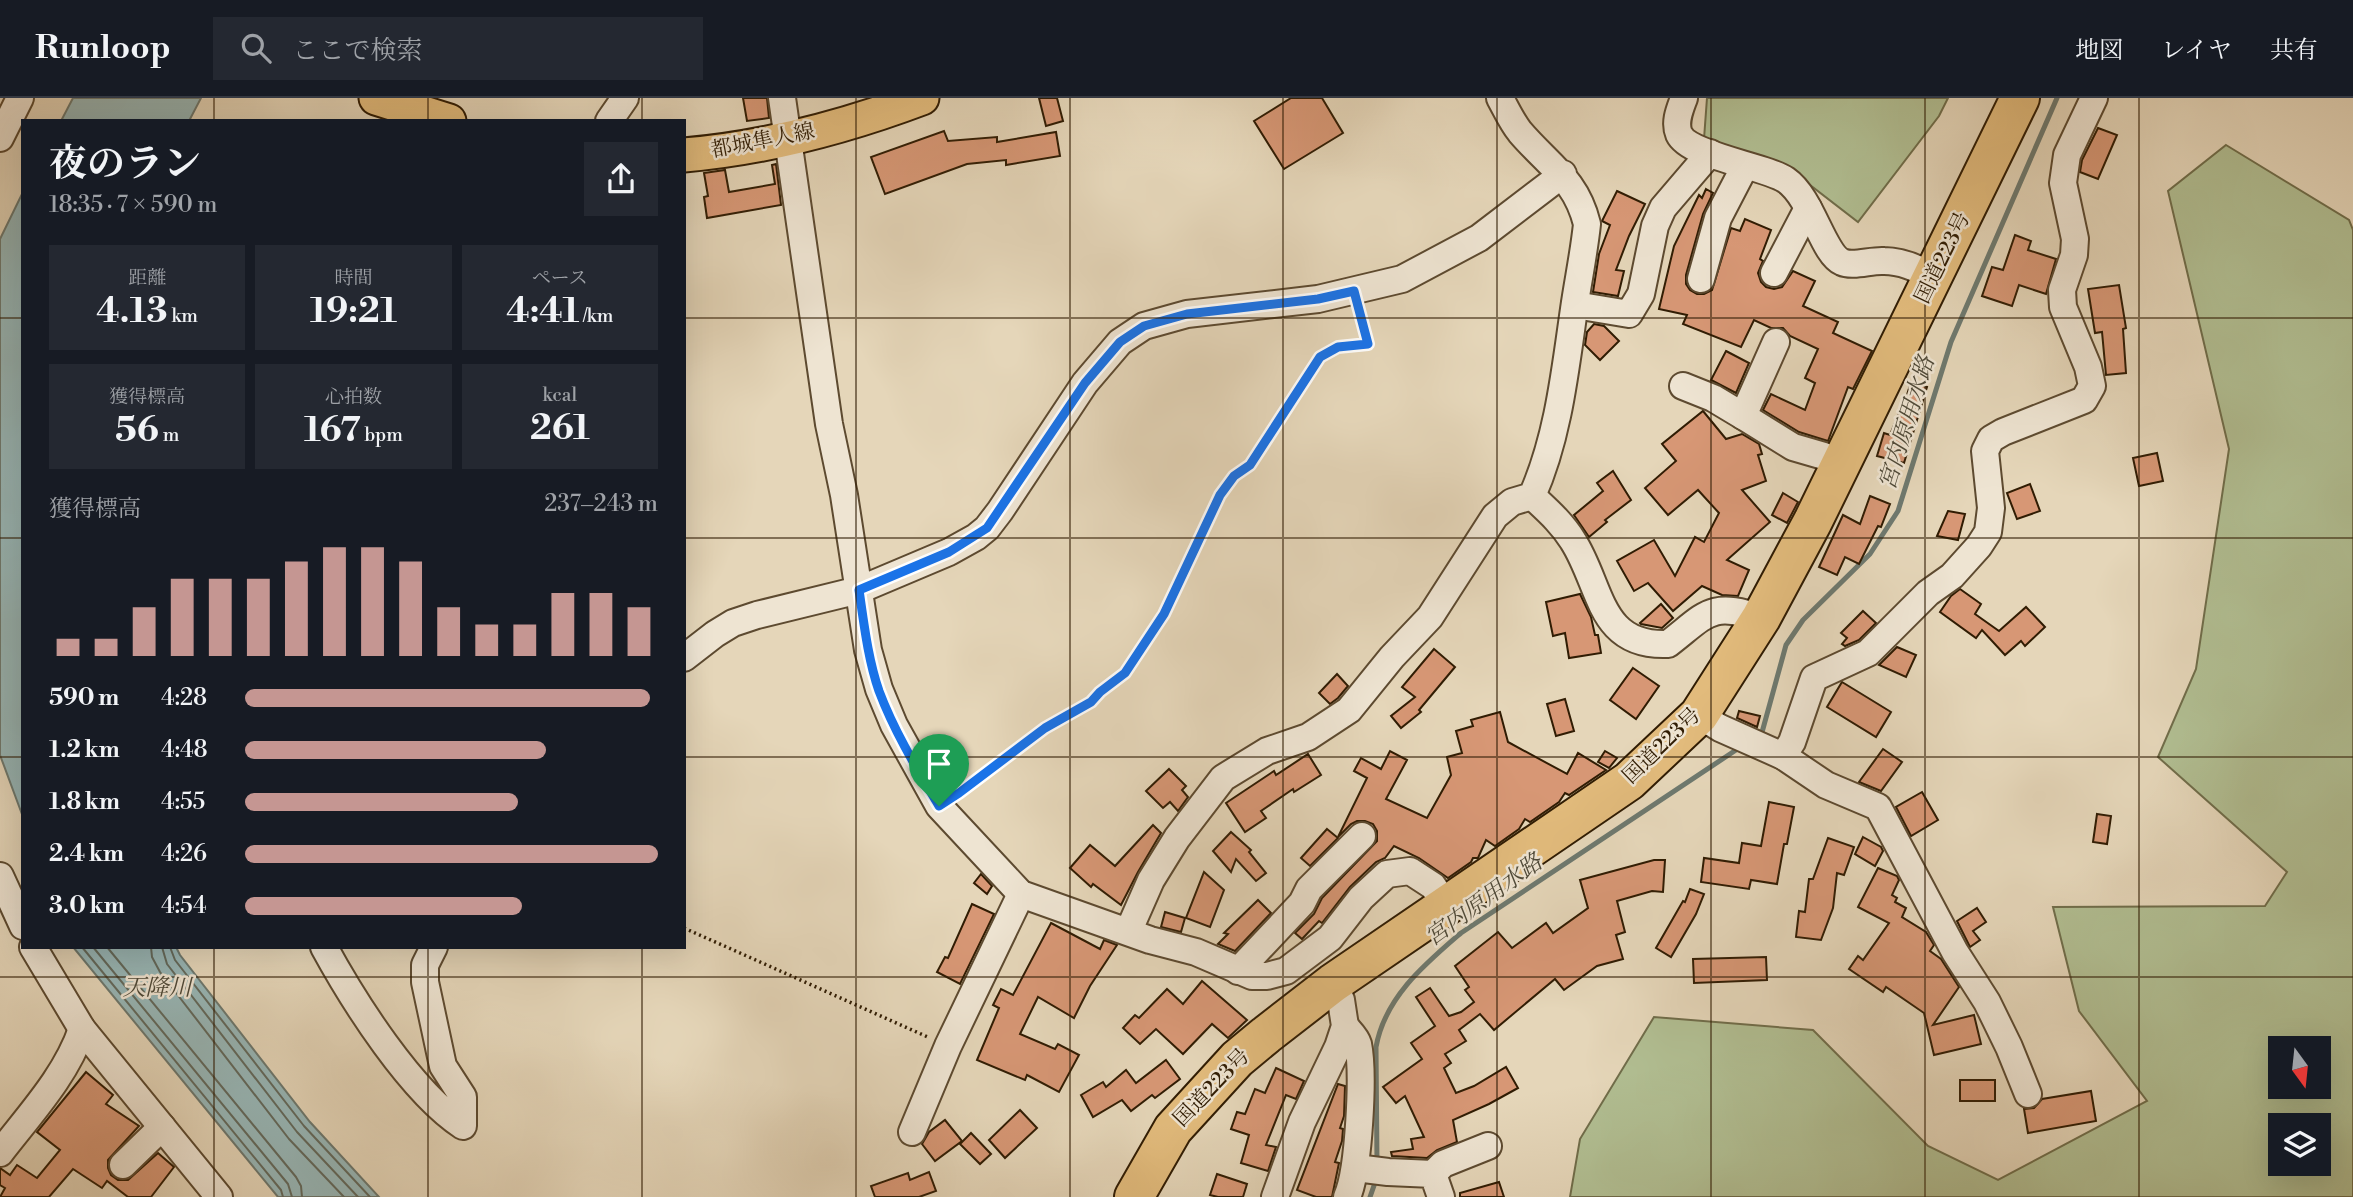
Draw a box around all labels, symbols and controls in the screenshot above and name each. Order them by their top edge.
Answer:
search box [213,17,703,80]
text: Runloop [35,28,171,69]
icon: search [237,29,275,67]
text: ここで検索 [293,35,423,67]
text: 地図 [2075,36,2123,66]
text: レイヤ [2161,36,2232,66]
text: 共有 [2270,36,2318,66]
street label: 都城隼人線 [709,118,817,164]
text: 夜のラン [49,141,201,188]
button: share [584,142,658,216]
text: 18:35 · 7 × 590 m [49,191,218,219]
street label: 国道223号 [1910,208,1976,308]
text: 距離 [128,266,166,290]
text: 時間 [334,266,373,290]
text: ペース [532,266,588,290]
text: 4.13 [96,290,168,333]
text: 19:21 [310,290,397,333]
text: 4:41 [506,290,579,333]
text: km [168,304,198,328]
text: /km [579,304,613,328]
water label: 宮内原用水路 [1873,351,1941,493]
text: kcal [543,383,577,407]
text: 獲得標高 [109,385,185,409]
text: 心拍数 [325,385,382,409]
text: 261 [530,407,590,450]
text: 56 [115,409,159,452]
text: 167 [304,409,361,452]
text: m [159,423,179,447]
text: bpm [361,423,403,447]
text: 237–243 m [544,490,658,518]
text: 獲得標高 [49,495,141,523]
text: 590 m [49,684,119,712]
text: 4:28 [161,684,207,712]
street label: 国道223号 [1618,702,1706,790]
pin [909,734,969,806]
text: 1.2 km [49,736,120,764]
text: 4:48 [161,736,208,764]
icon: arrive [920,745,958,783]
text: 1.8 km [49,788,120,816]
text: 4:55 [161,788,205,816]
text: 2.4 km [49,840,124,868]
text: 4:26 [161,840,207,868]
water label: 宮内原用水路 [1420,847,1550,952]
text: 3.0 km [49,892,125,920]
text: 4:54 [161,892,207,920]
water label: 天降川 [123,974,195,1002]
north arrow [2268,1036,2331,1099]
map controls [2268,1036,2331,1176]
street label: 国道223号 [1168,1044,1256,1132]
button: layers [2268,1113,2331,1176]

